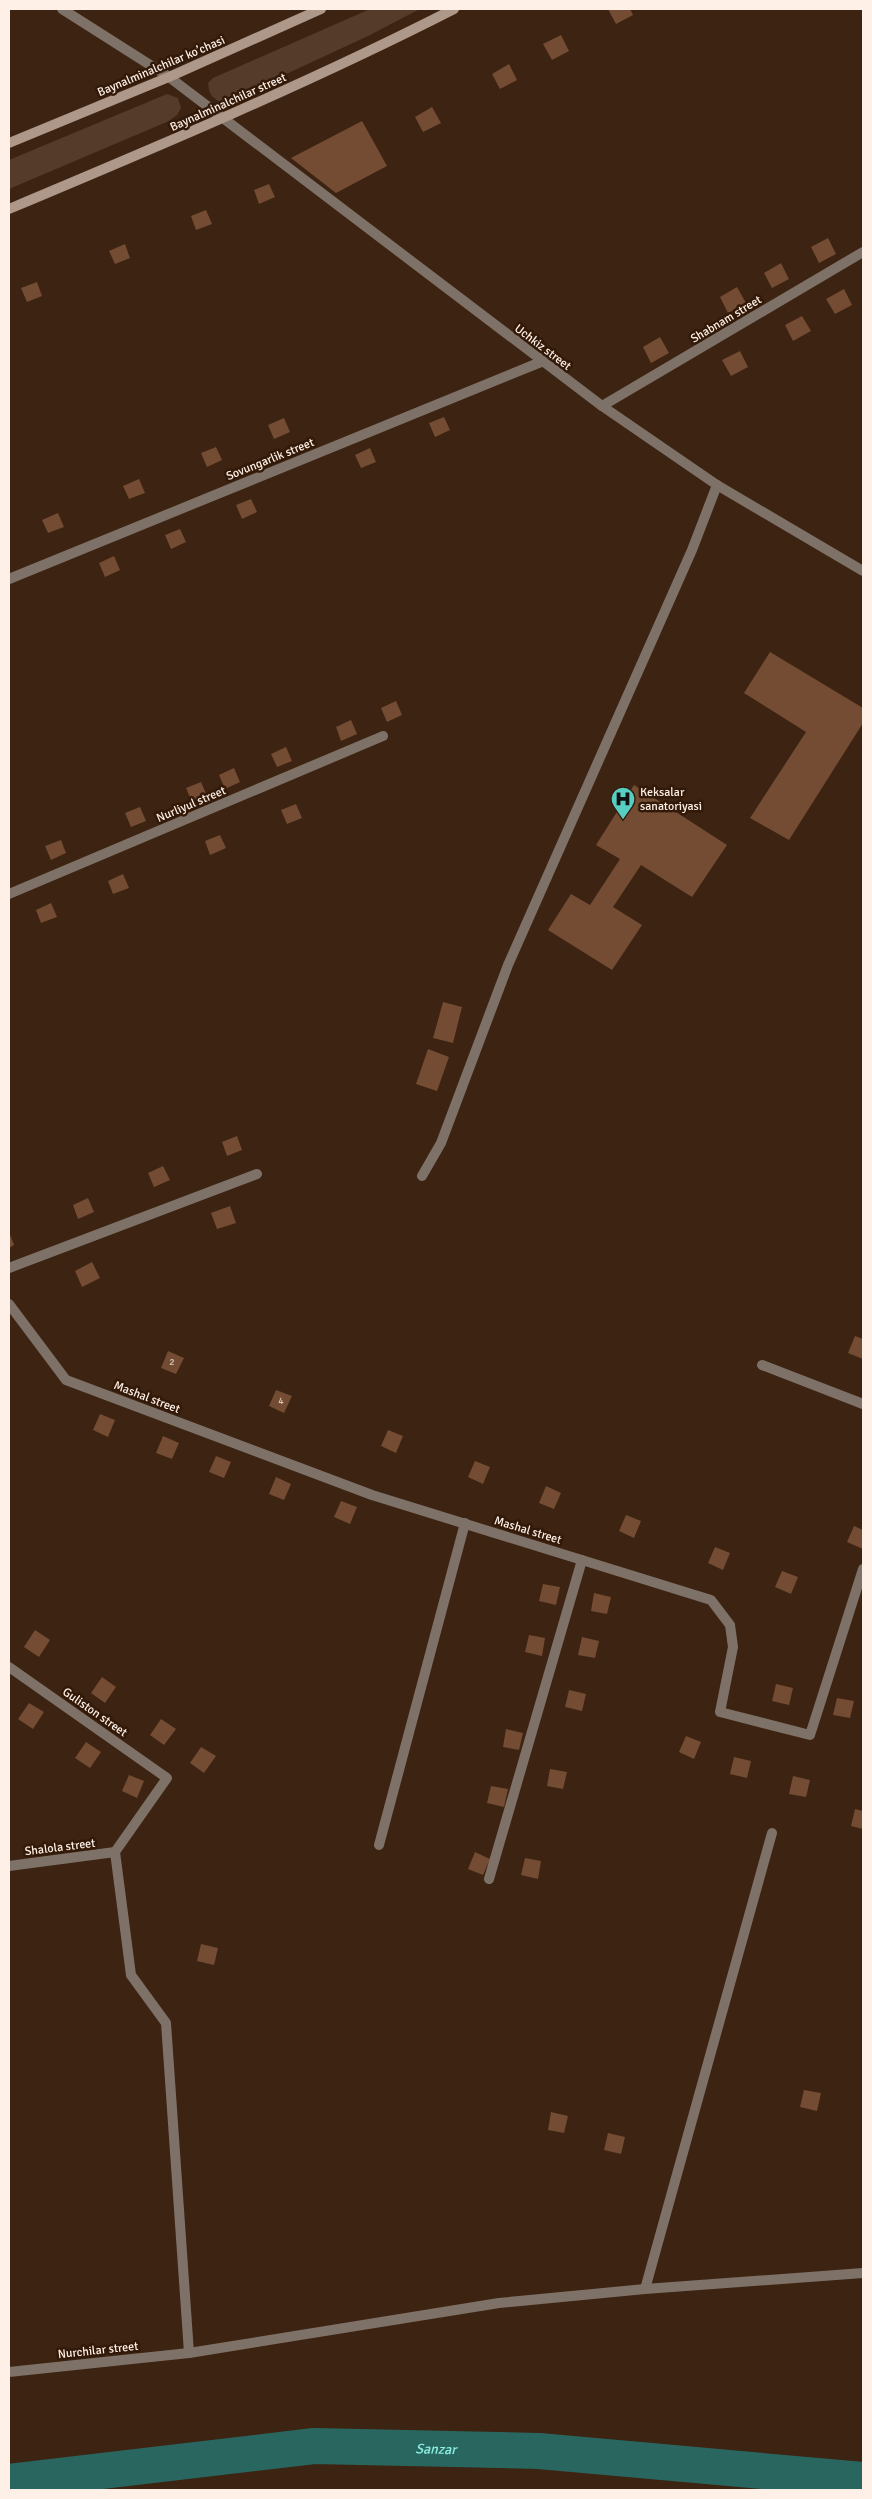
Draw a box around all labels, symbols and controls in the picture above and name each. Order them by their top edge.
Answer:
street label: Baynalminalchilar ko’chasi [95,33,227,100]
street label: Baynalminalchilar street [168,70,289,135]
street label: Shabnam street [688,292,765,347]
street label: Uchkiz street [511,321,574,374]
street label: Sovungarlik street [224,435,316,484]
street label: Nurliyul street [154,783,228,826]
place label: Keksalar sanatoriyasi [640,785,702,814]
hospital icon: Keksalar sanatoriyasi [610,786,636,820]
house number: 2 [169,1356,175,1368]
street label: Mashal street [112,1378,182,1417]
house number: 4 [278,1395,284,1407]
street label: Mashal street [492,1513,563,1548]
street label: Guliston street [59,1685,130,1740]
street label: Shalola street [24,1836,96,1859]
street label: Nurchilar street [57,2339,139,2362]
water label: Sanzar [415,2440,458,2458]

